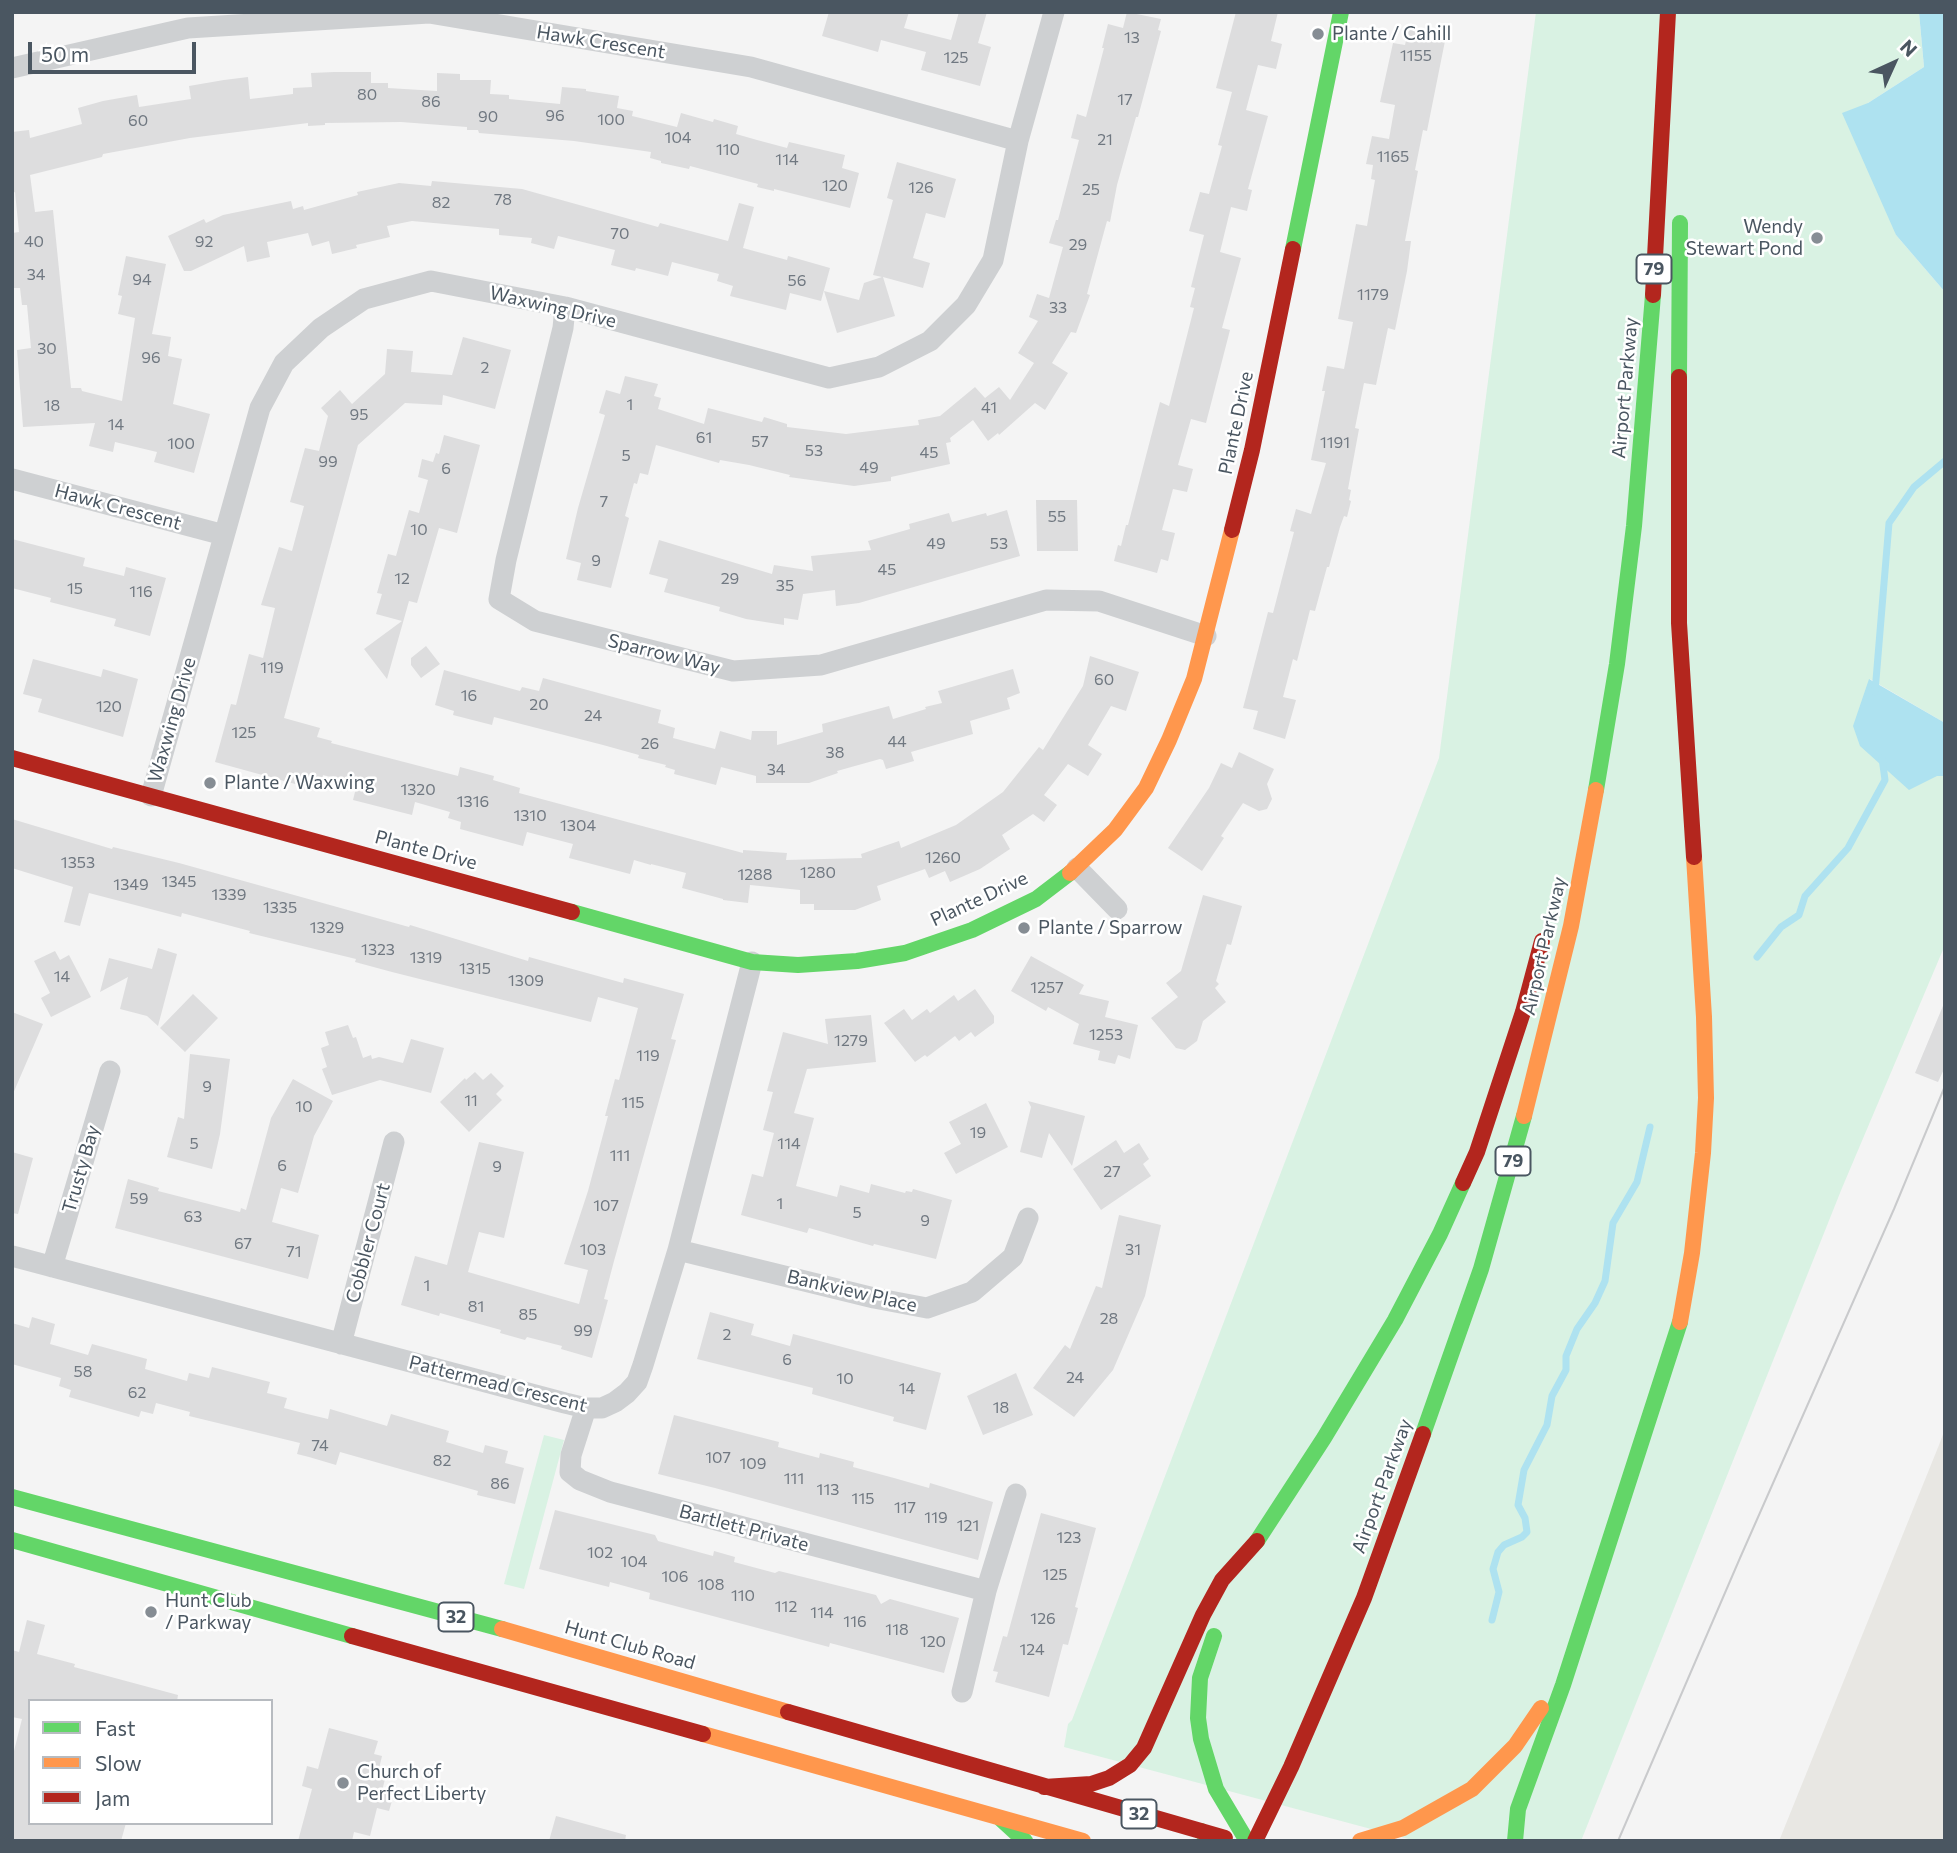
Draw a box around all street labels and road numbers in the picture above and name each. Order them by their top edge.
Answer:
street label: Hawk Crescent [535,21,667,63]
road number: 79 [1636,255,1672,284]
street label: Waxwing Drive [487,281,619,333]
street label: Airport Parkway [1607,317,1643,459]
street label: Plante Drive [1214,369,1258,477]
street label: Hawk Crescent [52,479,184,535]
street label: Sparrow Way [605,629,723,679]
street label: Waxwing Drive [143,655,201,785]
street label: Plante Drive [372,825,480,875]
street label: Plante Drive [927,867,1031,931]
street label: Airport Parkway [1517,874,1571,1018]
street label: Trusty Bay [58,1122,104,1216]
road number: 79 [1496,1146,1530,1176]
street label: Cobbler Court [341,1181,395,1305]
street label: Bankview Place [785,1265,919,1317]
street label: Pattermead Crescent [406,1351,590,1417]
street label: Airport Parkway [1347,1416,1417,1556]
street label: Bartlett Private [677,1500,811,1556]
road number: 32 [438,1602,474,1632]
street label: Hunt Club Road [562,1615,698,1675]
road number: 32 [1122,1800,1156,1828]

